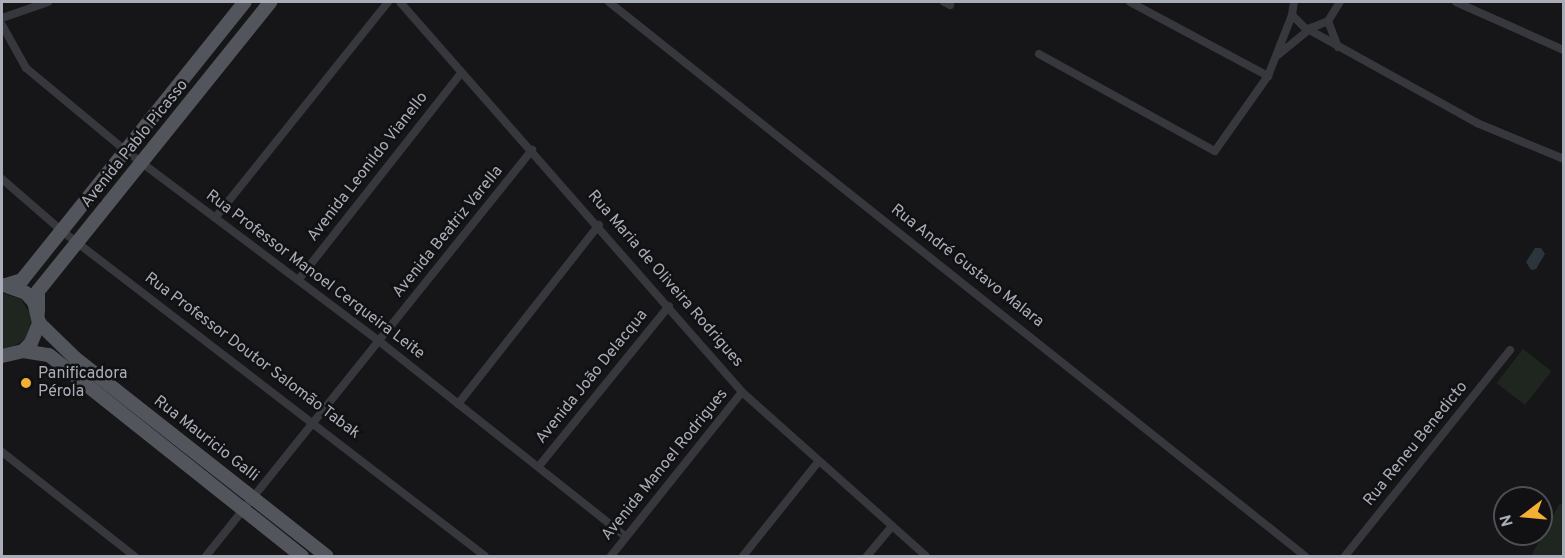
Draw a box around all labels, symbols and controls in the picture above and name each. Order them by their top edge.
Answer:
street label: Avenida Pablo Picasso [77,76,193,212]
street label: Avenida Leonildo Vianello [303,88,433,246]
street label: Avenida Beatriz Varella [389,162,507,302]
street label: Rua Professor Manoel Cerqueira Leite [202,186,428,364]
street label: Rua Maria de Oliveira Rodrigues [583,187,747,371]
street label: Rua André Gustavo Malara [886,200,1048,332]
street label: Rua Professor Doutor Salomão Tabak [140,268,364,444]
street label: Avenida João Delacqua [532,306,652,448]
place label: Panificadora Pérola [38,364,128,402]
marker: Panificadora Pérola [19,376,33,390]
street label: Rua Reneu Benedicto [1360,378,1472,510]
street label: Avenida Manoel Rodrigues [598,385,732,545]
street label: Rua Mauricio Galli [149,392,263,486]
north arrow [1493,486,1553,546]
text: N [1496,512,1519,529]

